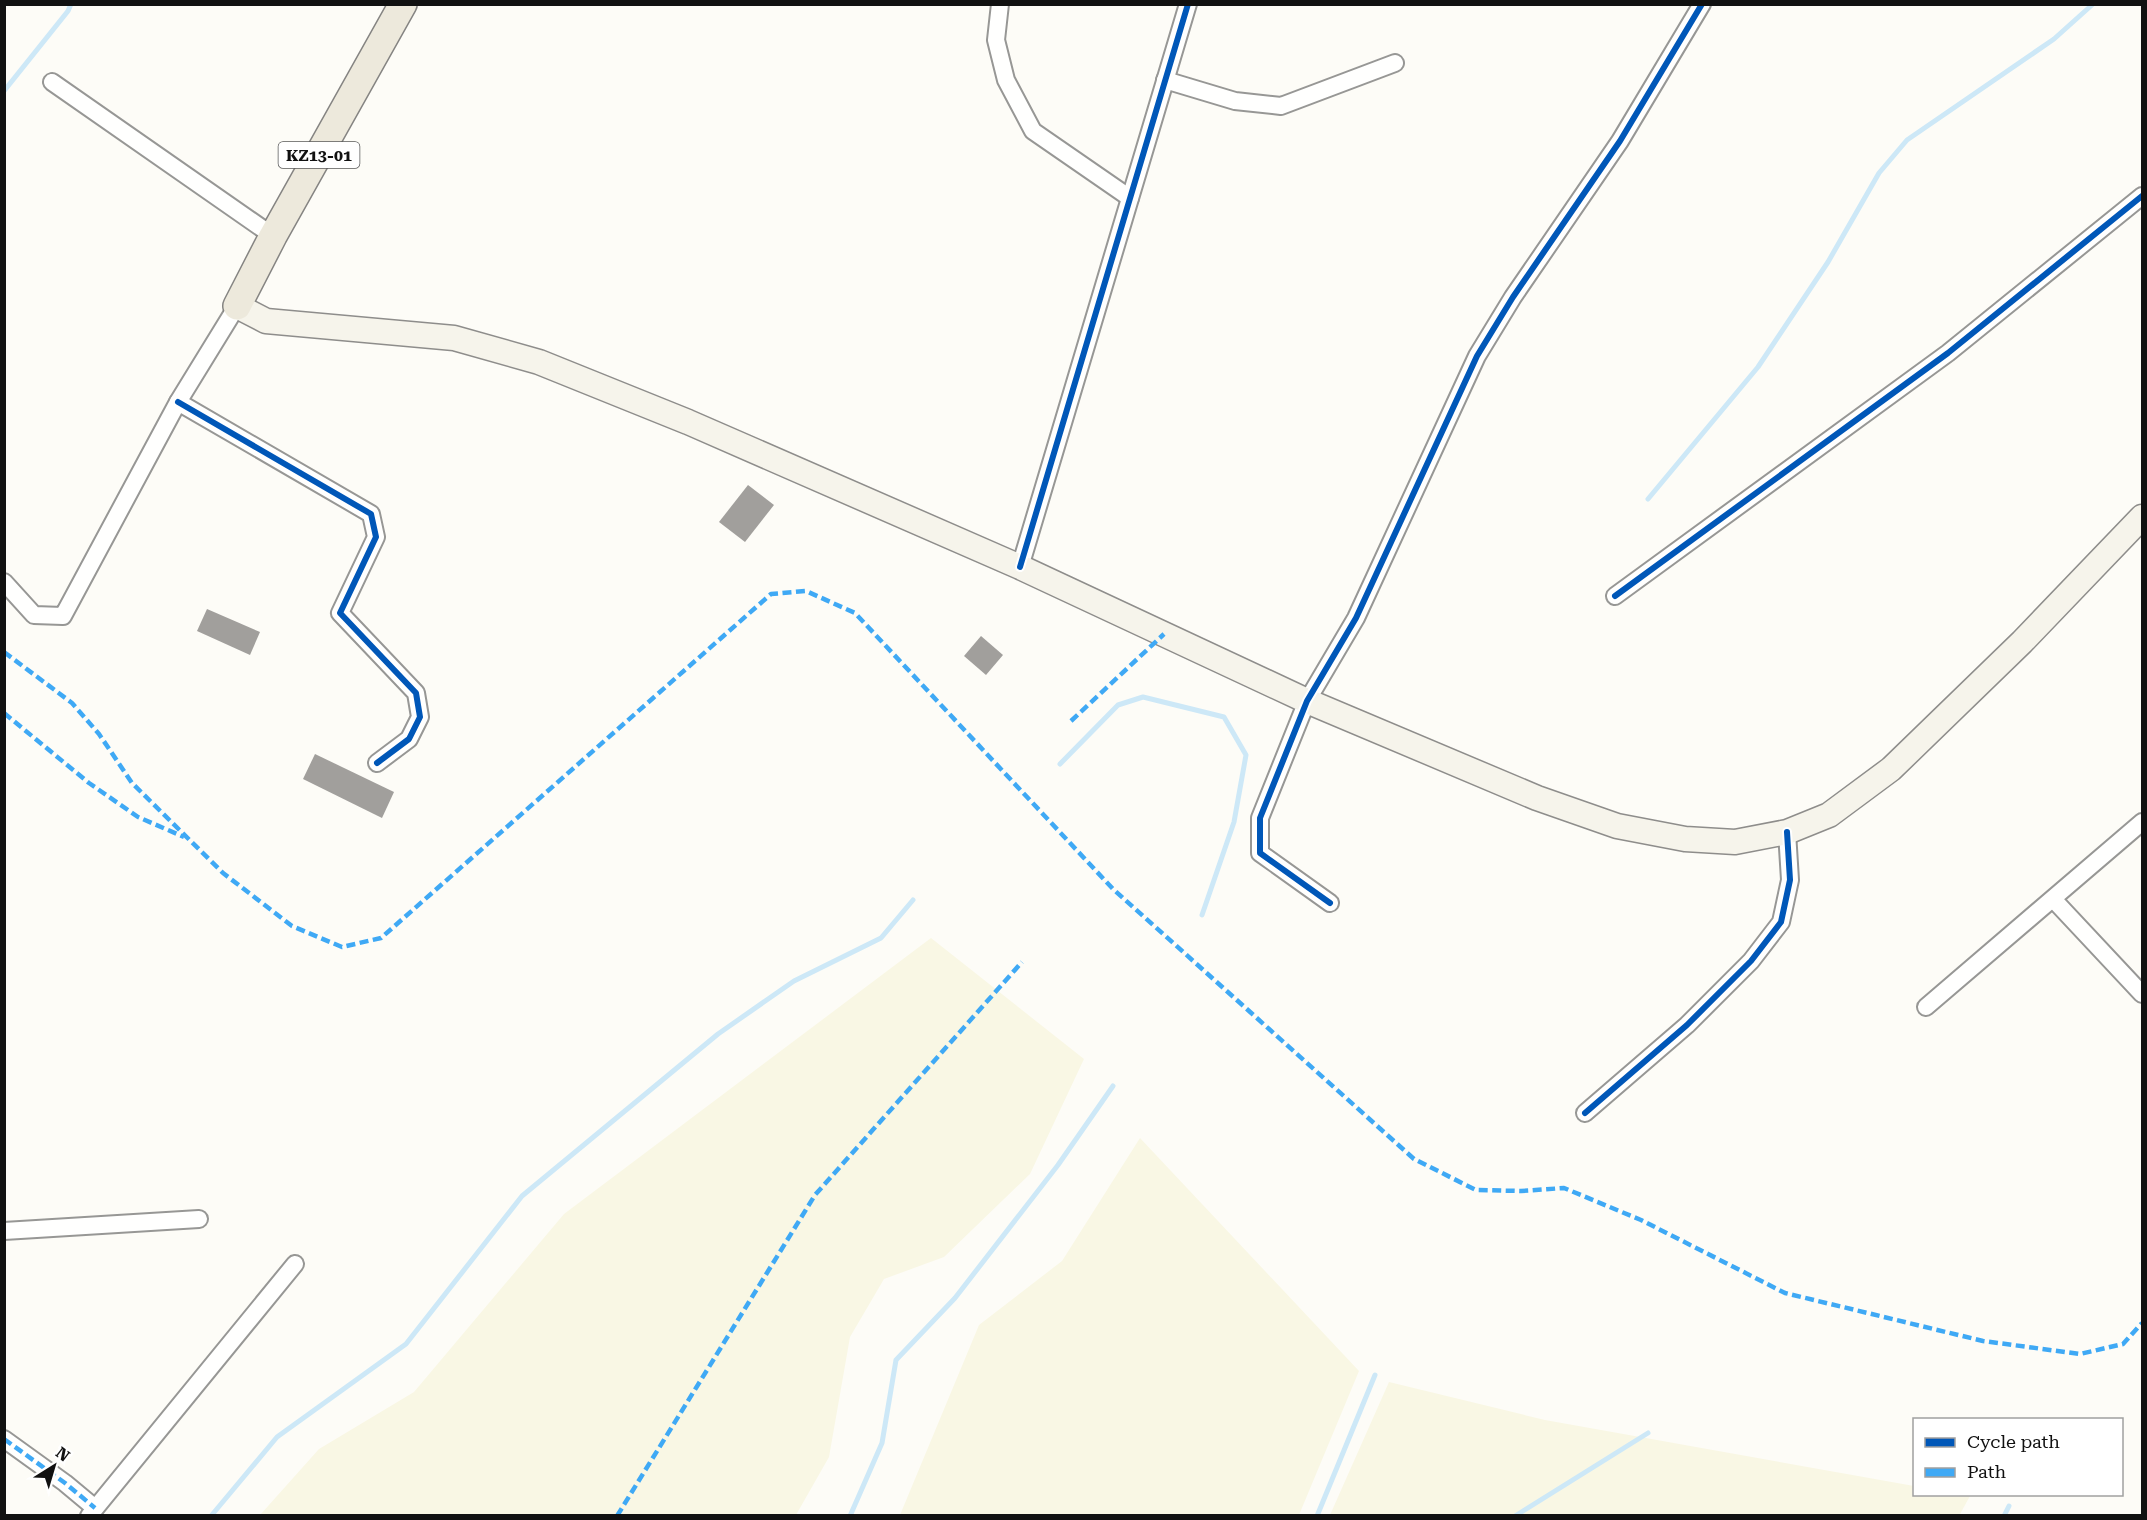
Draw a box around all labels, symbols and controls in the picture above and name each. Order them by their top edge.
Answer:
road number: KZ13-01 [278,142,360,168]
legend [1913,1418,2123,1496]
text: Cycle path [1967,1431,2060,1452]
north arrow [24,1436,84,1496]
text: N [52,1443,73,1466]
text: Path [1967,1461,2006,1482]

